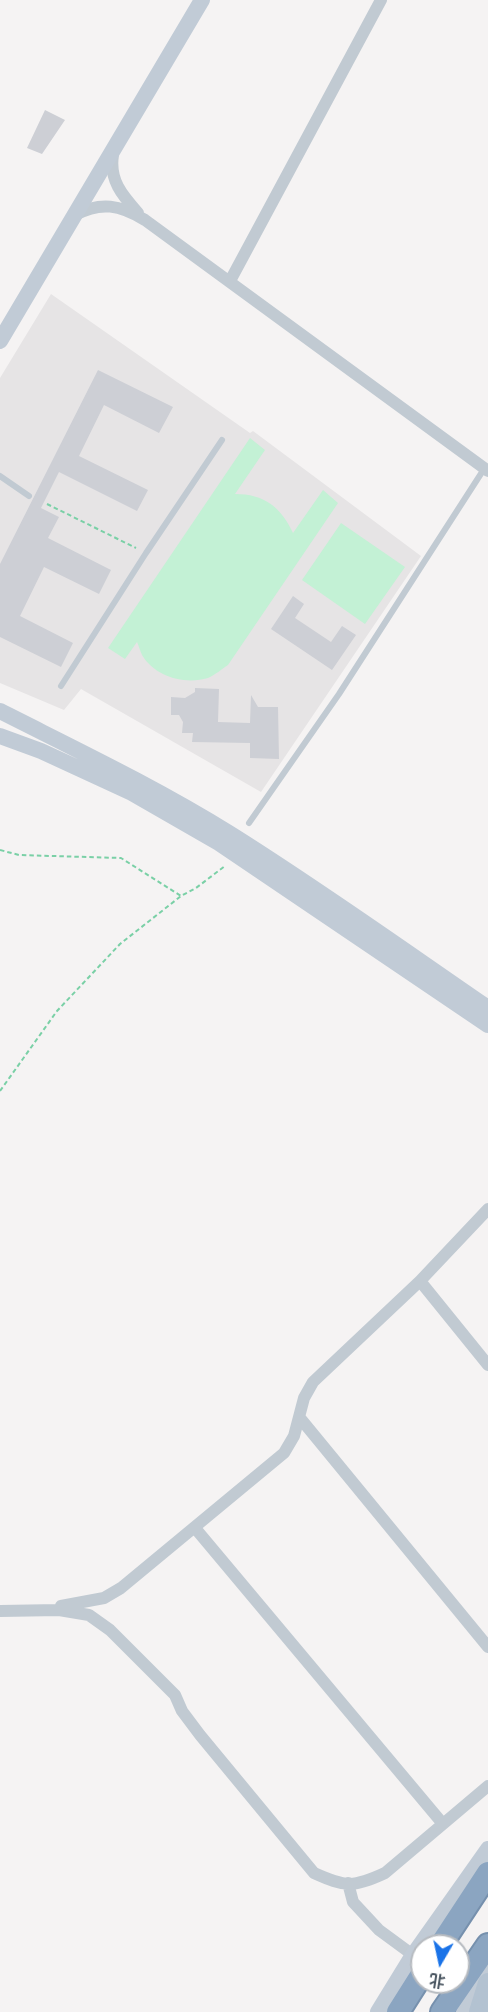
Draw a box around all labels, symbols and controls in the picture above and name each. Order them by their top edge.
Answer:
north arrow [410,1934,470,1994]
text: 北 [428,1970,447,1991]

